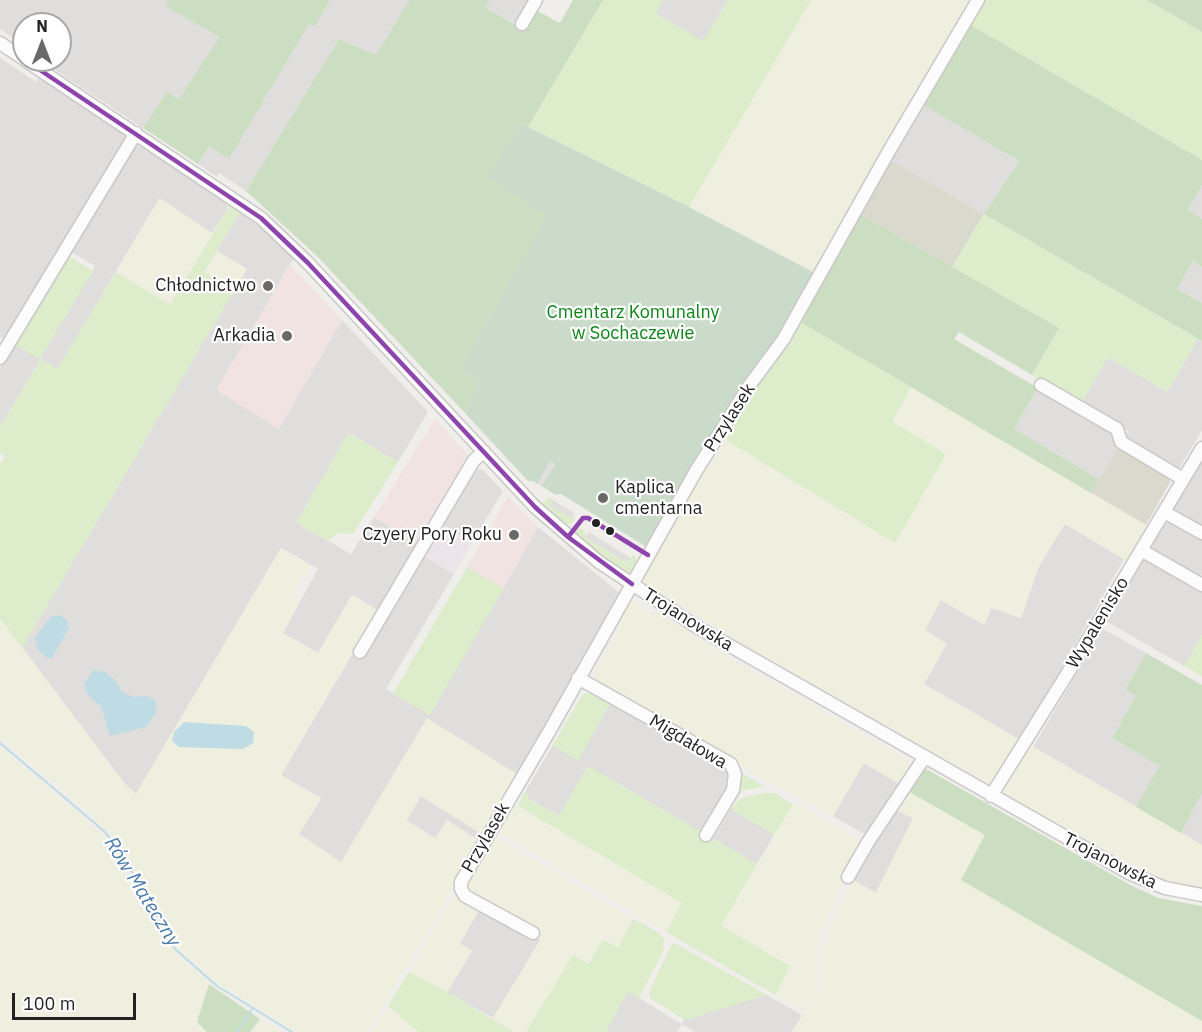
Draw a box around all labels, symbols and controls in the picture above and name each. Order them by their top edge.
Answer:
north arrow [12,12,72,72]
text: N [36,16,48,36]
place label: Chłodnictwo [155,275,256,297]
marker: Chłodnictwo [261,279,275,293]
park label: Cmentarz Komunalny w Sochaczewie [547,302,719,344]
place label: Arkadia [213,325,275,347]
marker: Arkadia [280,329,294,343]
street label: Przylasek [700,380,760,456]
place label: Kaplica cmentarna [615,477,702,520]
marker: Kaplica cmentarna [596,491,610,505]
unlabelled marker [590,517,602,529]
place label: Czyery Pory Roku [362,524,502,546]
unlabelled marker [604,525,616,537]
marker: Czyery Pory Roku [507,528,521,542]
street label: Wypalenisko [1062,573,1134,673]
street label: Trojanowska [639,584,737,656]
street label: Migdałowa [645,710,731,774]
street label: Przylasek [457,799,515,877]
street label: Trojanowska [1060,828,1160,894]
water label: Rów Mateczny [99,832,185,952]
scale bar [15,981,140,1019]
text: 100 m [23,992,75,1015]

